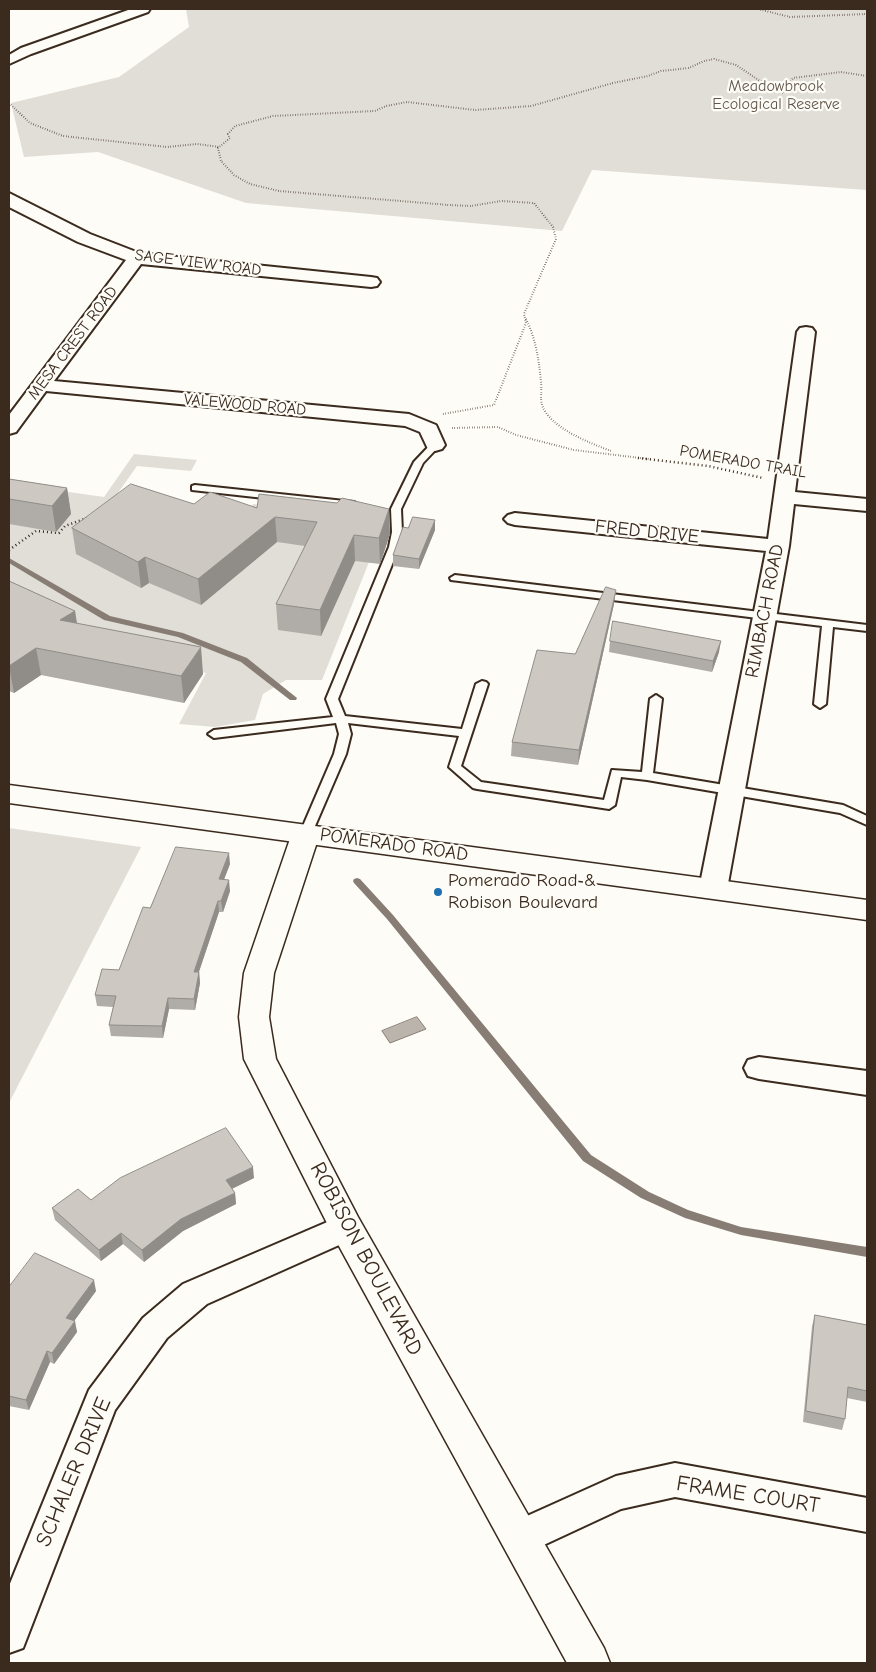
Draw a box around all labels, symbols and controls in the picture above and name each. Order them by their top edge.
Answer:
park label: Meadowbrook Ecological Reserve [712,76,840,114]
street label: SAGE VIEW ROAD [134,246,262,280]
street label: MESA CREST ROAD [24,282,122,404]
street label: VALEWOOD ROAD [183,390,307,420]
street label: POMERADO TRAIL [678,441,808,483]
street label: FRED DRIVE [594,515,700,549]
street label: RIMBACH ROAD [741,542,789,680]
street label: POMERADO ROAD [318,823,470,867]
place label: Pomerado Road & Robison Boulevard [448,870,598,914]
marker: Pomerado Road & Robison Boulevard [432,886,444,898]
street label: ROBISON BOULEVARD [304,1158,428,1360]
street label: SCHALER DRIVE [31,1393,117,1551]
street label: FRAME COURT [674,1471,822,1519]

